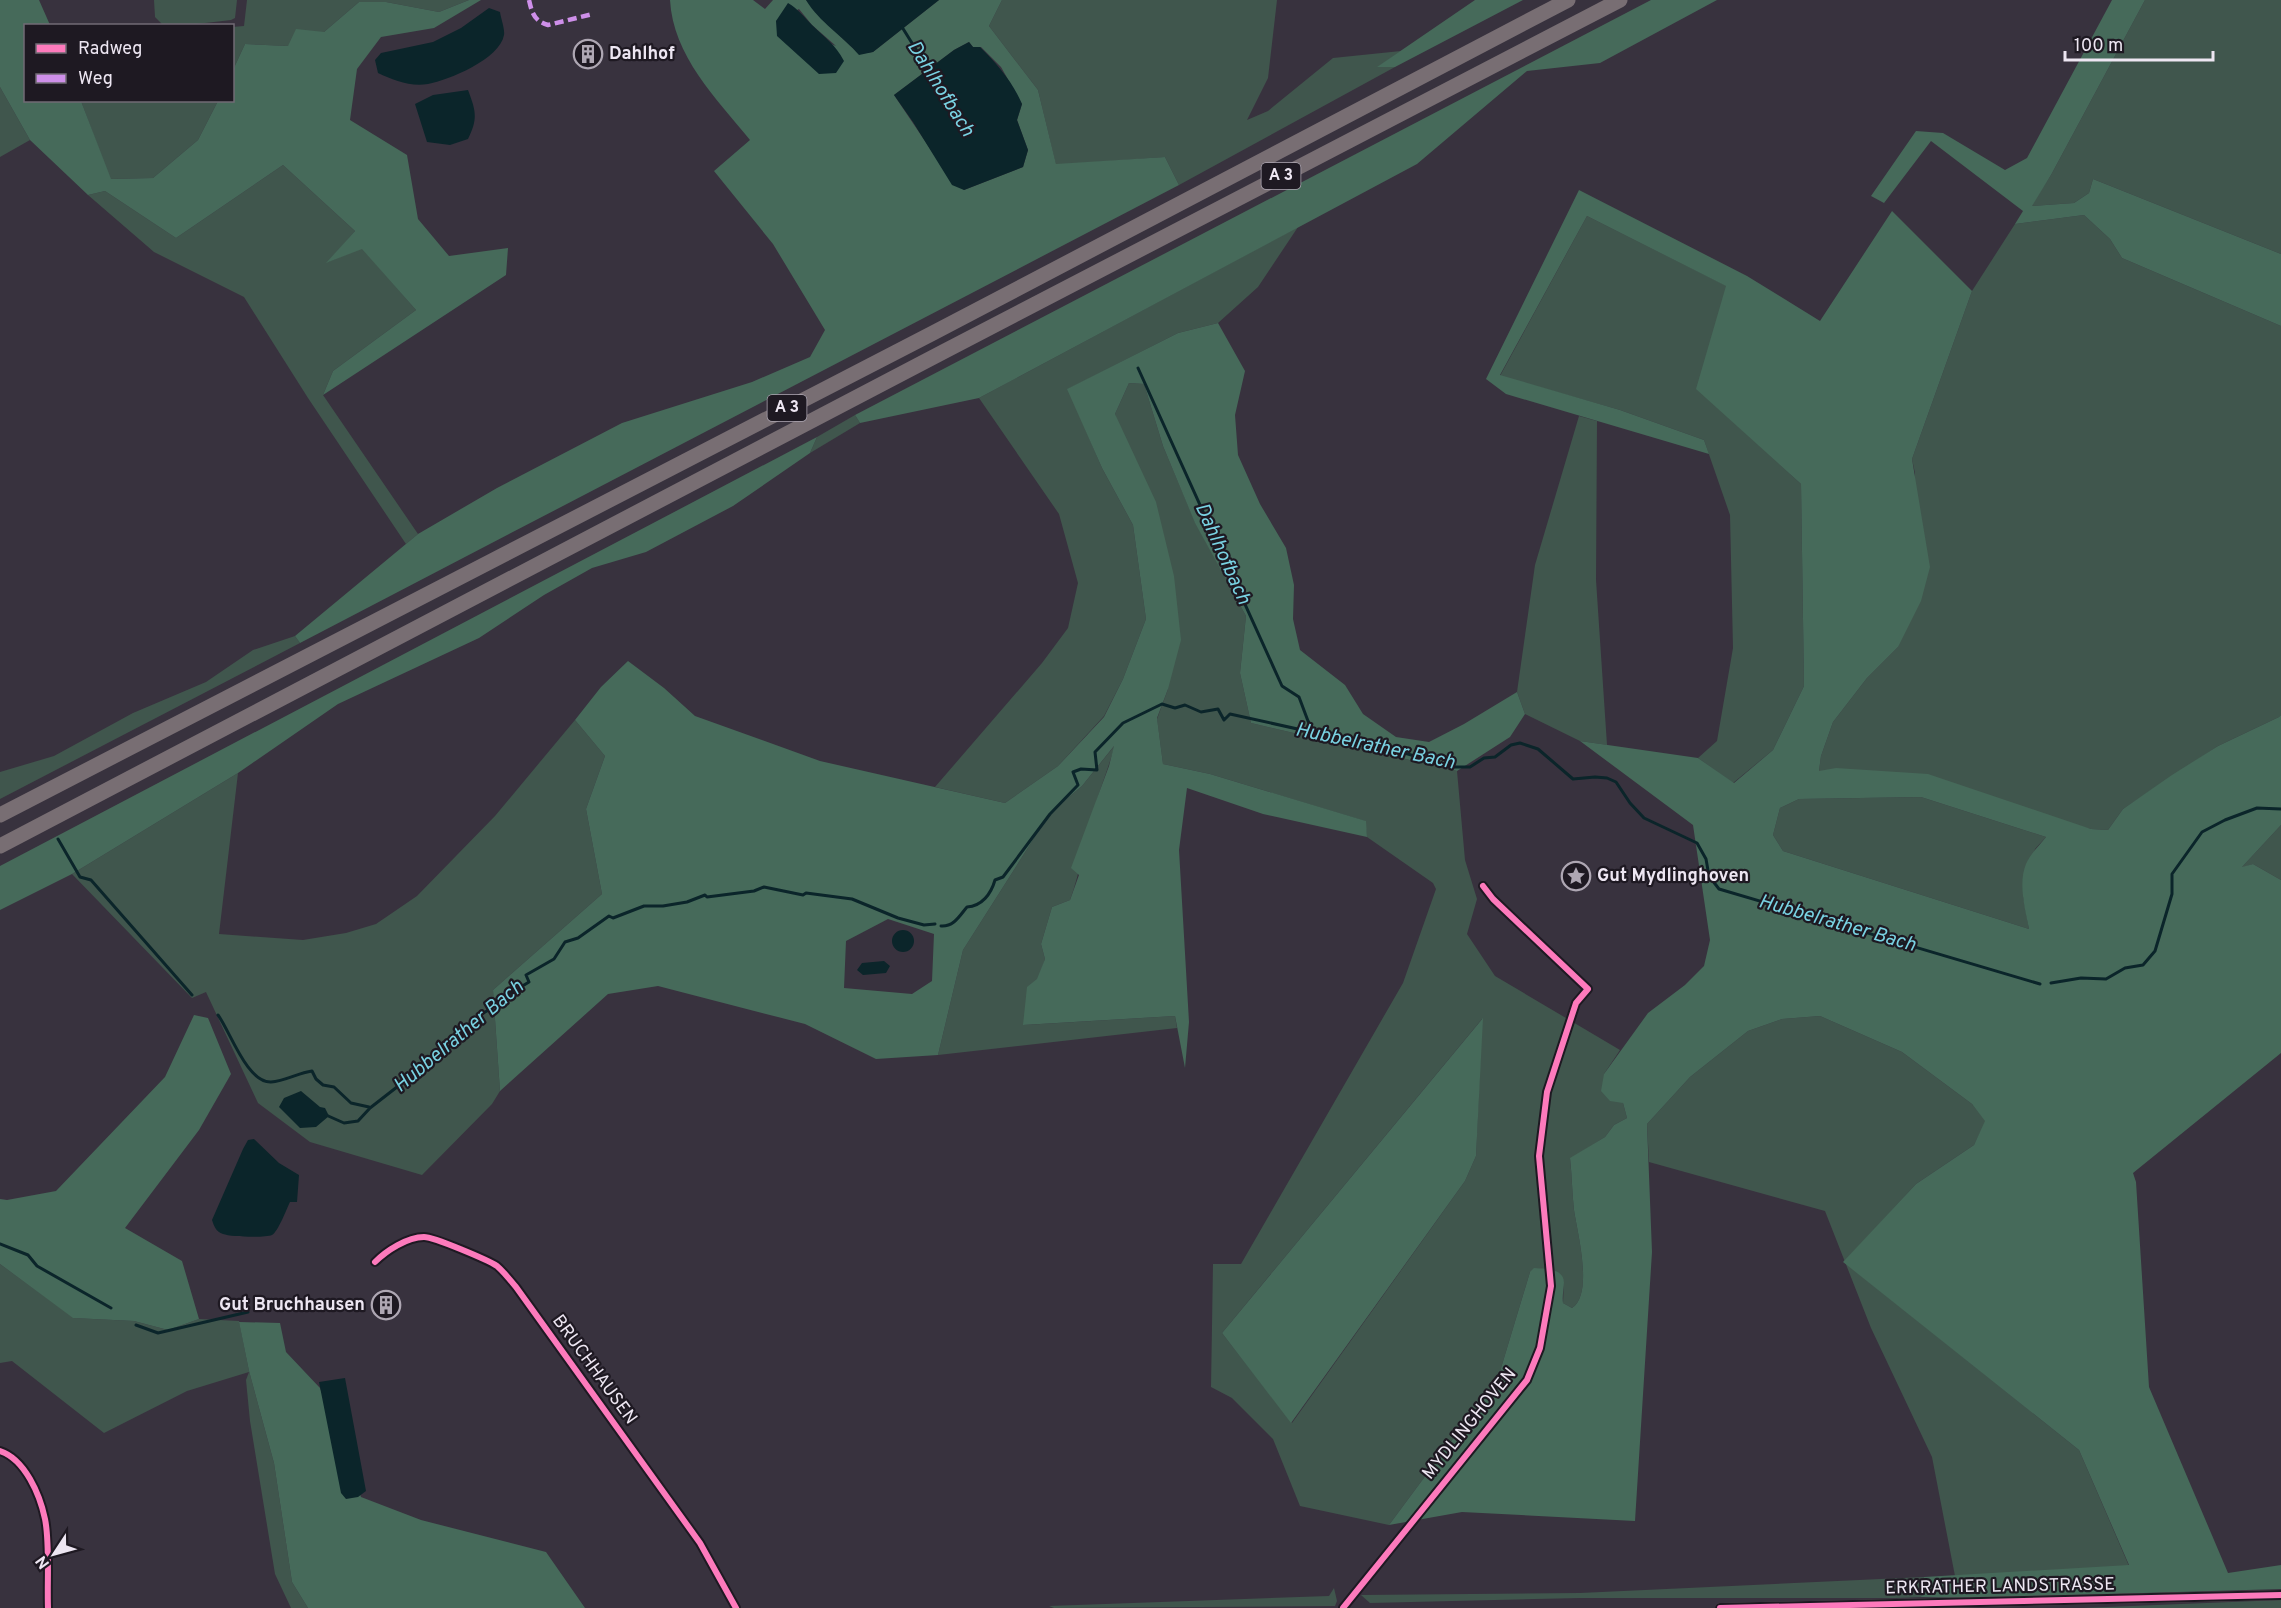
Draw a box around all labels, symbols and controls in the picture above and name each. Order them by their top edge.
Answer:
legend [24,24,234,102]
scale bar [2065,24,2214,62]
text: 100 m [2074,35,2123,58]
water label: Dahlhofbach [900,36,980,142]
text: Radweg [78,38,142,61]
building icon: Dahlhof [572,38,604,70]
place label: Dahlhof [609,43,675,66]
text: Weg [78,68,113,91]
road number: A 3 [1262,163,1300,189]
road number: A 3 [768,395,806,421]
water label: Dahlhofbach [1188,499,1256,609]
water label: Hubbelrather Bach [1293,717,1457,777]
place icon: Gut Mydlinghoven [1560,860,1592,892]
place label: Gut Mydlinghoven [1597,865,1749,888]
water label: Hubbelrather Bach [1755,889,1919,959]
water label: Hubbelrather Bach [388,975,530,1099]
building icon: Gut Bruchhausen [370,1289,402,1321]
place label: Gut Bruchhausen [219,1294,365,1317]
street label: BRUCHHAUSEN [546,1311,642,1429]
street label: MYDLINGHOVEN [1418,1363,1522,1485]
north arrow [24,1524,84,1584]
text: N [32,1551,55,1572]
street label: ERKRATHER LANDSTRASSE [1885,1573,2115,1601]

